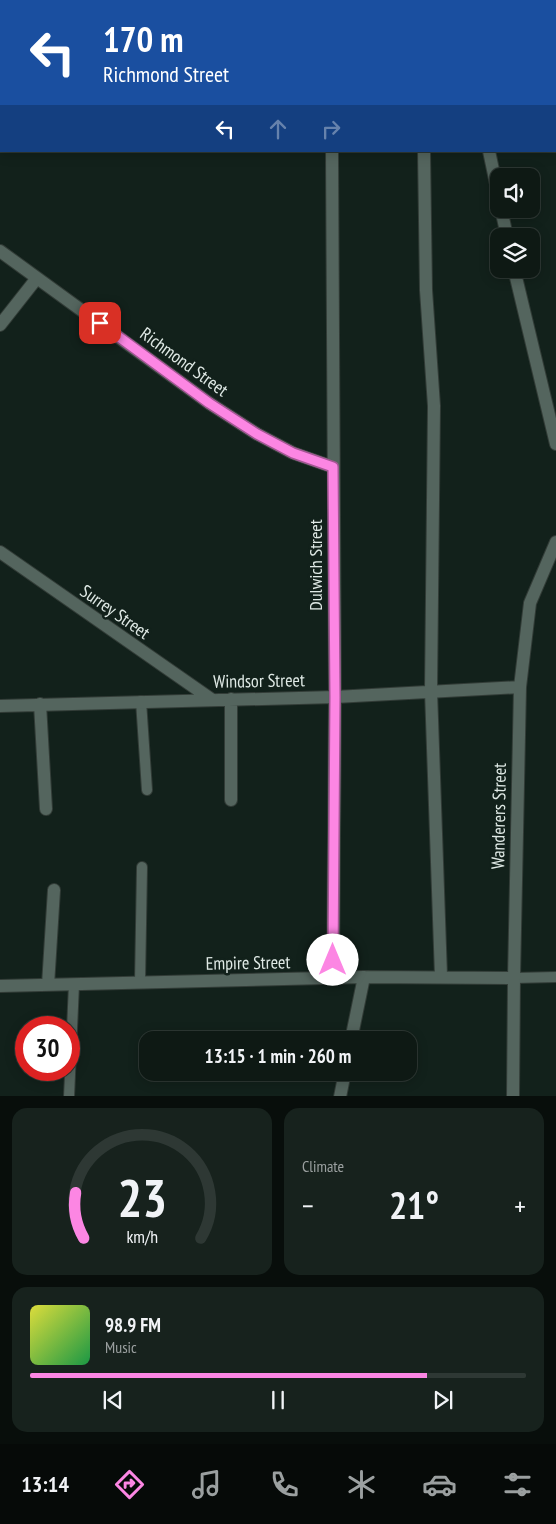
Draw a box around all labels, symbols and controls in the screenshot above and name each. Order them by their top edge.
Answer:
text: 170 m [103,16,184,62]
icon: left [20,20,85,85]
text: Richmond Street [103,60,229,88]
icon: left [211,115,239,143]
icon: ahead [264,115,292,143]
icon: right [317,115,345,143]
map controls [490,168,540,278]
button: sound [490,168,540,218]
button: layers [490,228,540,278]
pin [79,302,121,344]
icon: arrive [86,309,114,337]
street label: Richmond Street [136,322,233,401]
street label: Dulwich Street [304,519,327,611]
street label: Surrey Street [76,579,155,644]
street label: Windsor Street [213,668,305,693]
street label: Wanderers Street [486,763,511,869]
position arrow [306,933,358,985]
street label: Empire Street [205,950,291,975]
speed limit sign: 30 [15,1016,80,1081]
text: 13:15 · 1 min · 260 m [205,1044,351,1068]
text: Climate [302,1156,344,1176]
text: 23 [117,1164,167,1231]
text: 21° [389,1180,439,1229]
text: − [302,1187,314,1224]
text: + [514,1187,526,1224]
text: km/h [126,1225,158,1248]
text: 98.9 FM [105,1313,161,1337]
text: Music [105,1337,137,1357]
icon: previous [99,1386,127,1414]
icon: pause [264,1386,292,1414]
icon: next [429,1386,457,1414]
icon: directions [112,1467,147,1502]
icon: music [189,1467,224,1502]
icon: phone [267,1467,302,1502]
icon: climate [344,1467,379,1502]
icon: car [422,1467,457,1502]
icon: filters [500,1467,535,1502]
text: 13:14 [21,1470,69,1498]

